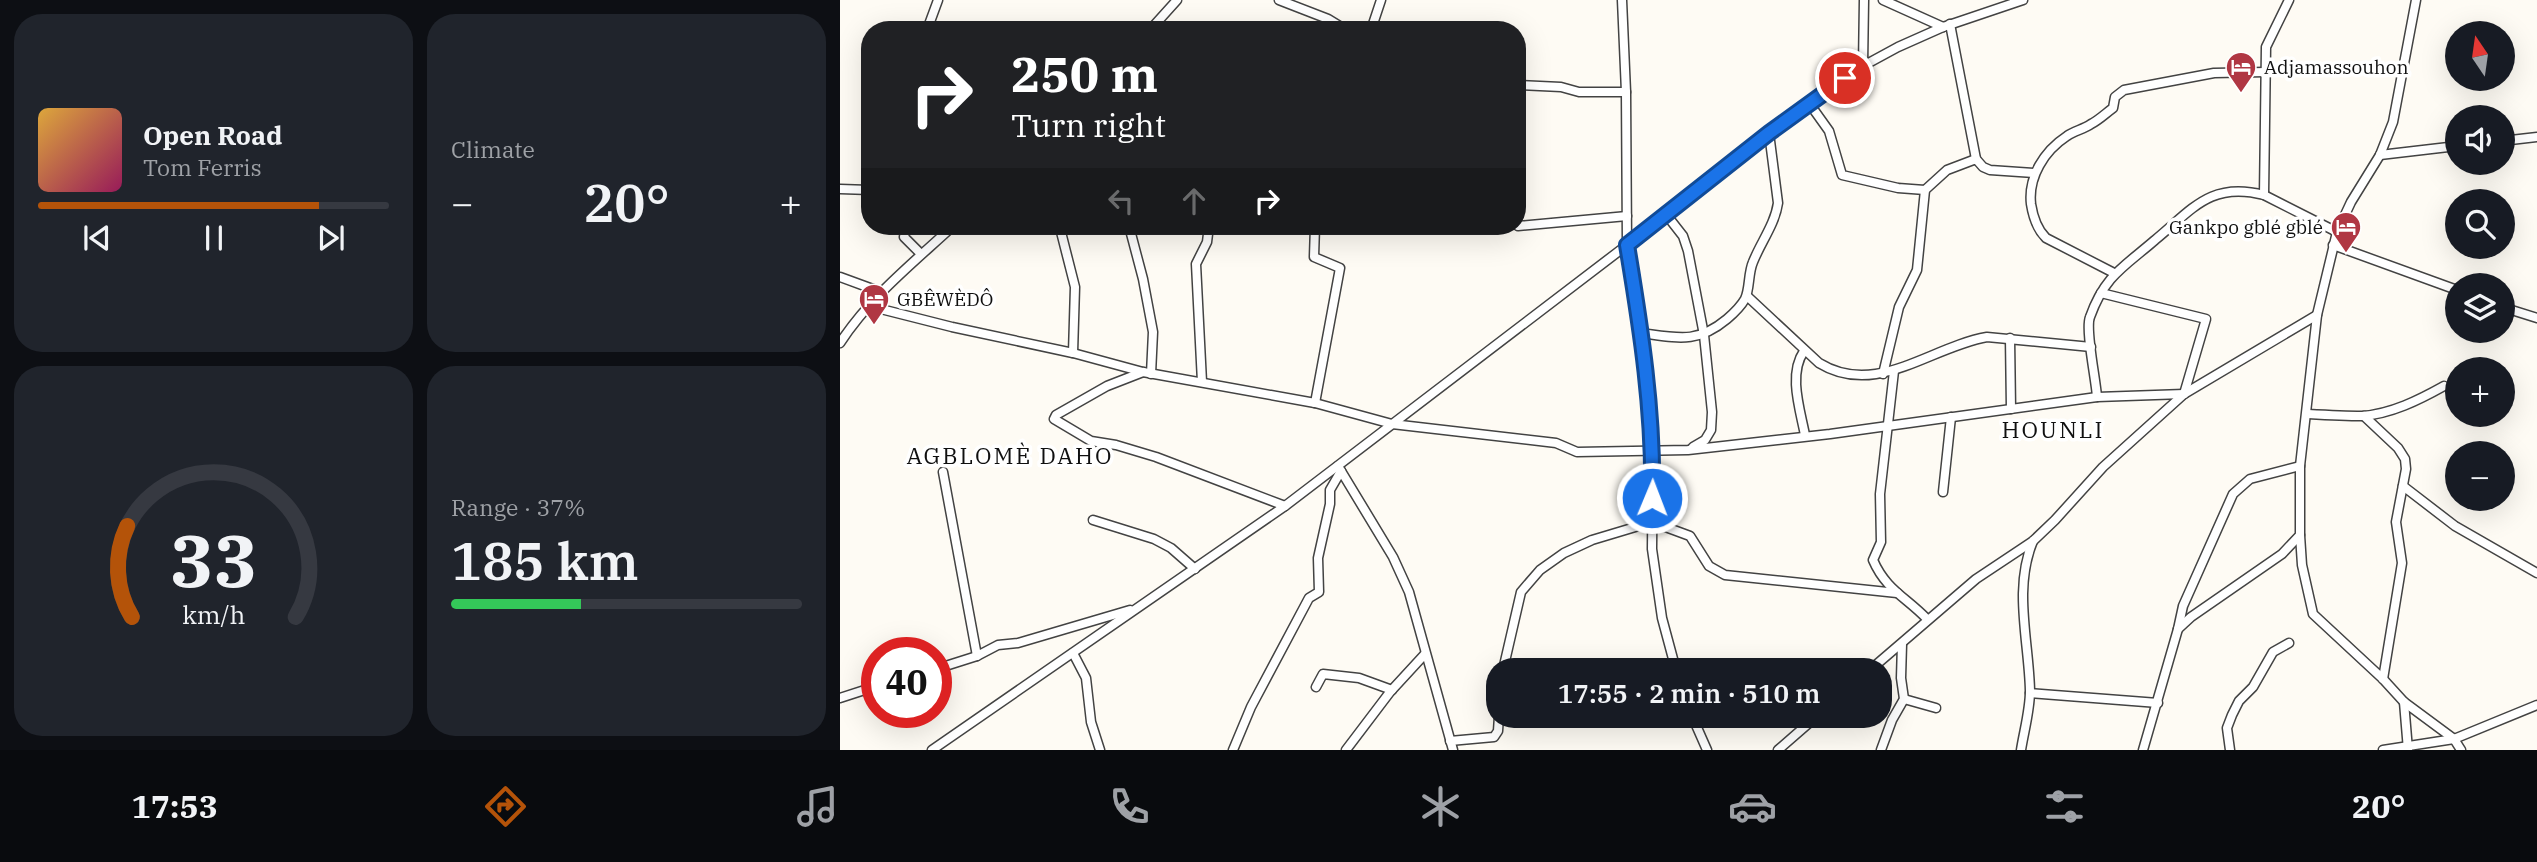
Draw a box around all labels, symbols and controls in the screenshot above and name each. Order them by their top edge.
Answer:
north arrow [2445,21,2515,91]
map controls [2445,21,2515,511]
text: 250 m [1011,42,1158,105]
pin [1815,48,1875,108]
icon: right [896,49,987,140]
hotel icon: Adjamassouhon [2224,50,2258,94]
place label: Adjamassouhon [2264,55,2409,79]
icon: arrive [1826,59,1864,97]
text: Turn right [1011,104,1166,146]
button: sound [2445,105,2515,175]
text: Open Road [143,118,282,152]
text: Climate [451,134,535,164]
text: Tom Ferris [143,152,262,182]
text: 20° [583,169,670,236]
text: − [451,178,474,227]
text: + [779,178,802,227]
icon: left [1102,182,1140,220]
icon: ahead [1175,182,1213,220]
icon: right [1248,182,1286,220]
button: search [2445,189,2515,259]
hotel icon: Gankpo gblé gblé [2329,210,2363,254]
place label: Gankpo gblé gblé [2169,215,2323,239]
icon: previous [78,219,116,257]
icon: pause [195,219,233,257]
icon: next [312,219,350,257]
button: layers [2445,273,2515,343]
hotel icon: GBÊWÈDÔ [857,282,891,326]
place label: GBÊWÈDÔ [897,287,993,311]
button: + [2445,357,2515,427]
district label: HOUNLI [2002,414,2105,444]
district label: AGBLOMÈ DAHO [906,440,1114,470]
button: − [2445,441,2515,511]
position arrow [1615,461,1689,535]
text: Range · 37% [451,492,585,522]
text: 33 [170,512,257,607]
text: 185 km [451,527,639,594]
text: km/h [182,598,245,631]
speed limit sign: 40 [861,637,952,728]
text: 17:55 · 2 min · 510 m [1558,676,1820,710]
icon: directions [481,782,530,831]
icon: music [793,782,842,831]
icon: phone [1105,782,1154,831]
icon: climate [1416,782,1465,831]
icon: car [1728,782,1777,831]
icon: filters [2040,782,2089,831]
text: 17:53 [131,785,218,827]
text: 20° [2352,785,2406,827]

